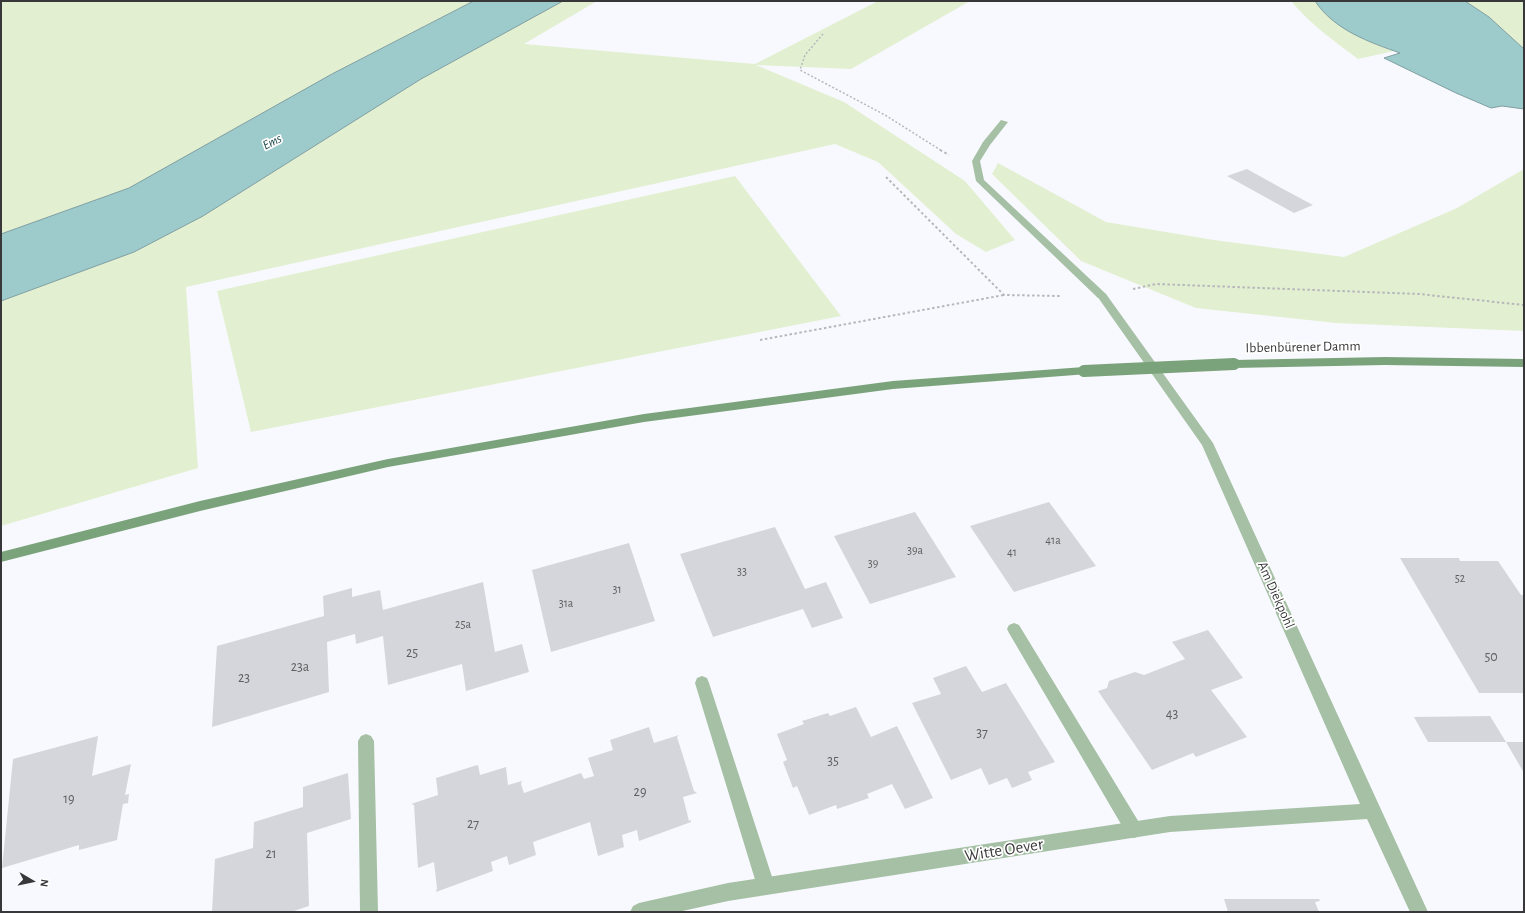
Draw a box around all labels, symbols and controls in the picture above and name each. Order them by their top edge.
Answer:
water label: Ems [260,131,284,153]
street label: Ibbenbürener Damm [1245,338,1361,356]
house number: 41a [1045,533,1061,547]
house number: 39a [907,543,923,557]
house number: 41 [1007,545,1017,559]
house number: 39 [868,556,878,570]
street label: Am Diekpohl [1254,559,1298,631]
house number: 33 [737,564,747,578]
house number: 52 [1455,571,1465,585]
house number: 31 [612,582,622,596]
house number: 31a [559,596,573,610]
house number: 25a [455,617,471,631]
house number: 25 [406,645,418,661]
house number: 50 [1484,649,1498,665]
house number: 23a [291,659,309,675]
house number: 23 [238,670,250,686]
house number: 43 [1166,706,1178,722]
house number: 37 [976,725,988,741]
house number: 35 [827,753,839,769]
house number: 29 [634,784,646,800]
house number: 19 [63,791,75,807]
house number: 27 [467,816,479,832]
street label: Witte Oever [963,834,1045,866]
house number: 21 [265,846,277,862]
north arrow [12,861,52,901]
text: N [38,878,50,888]

